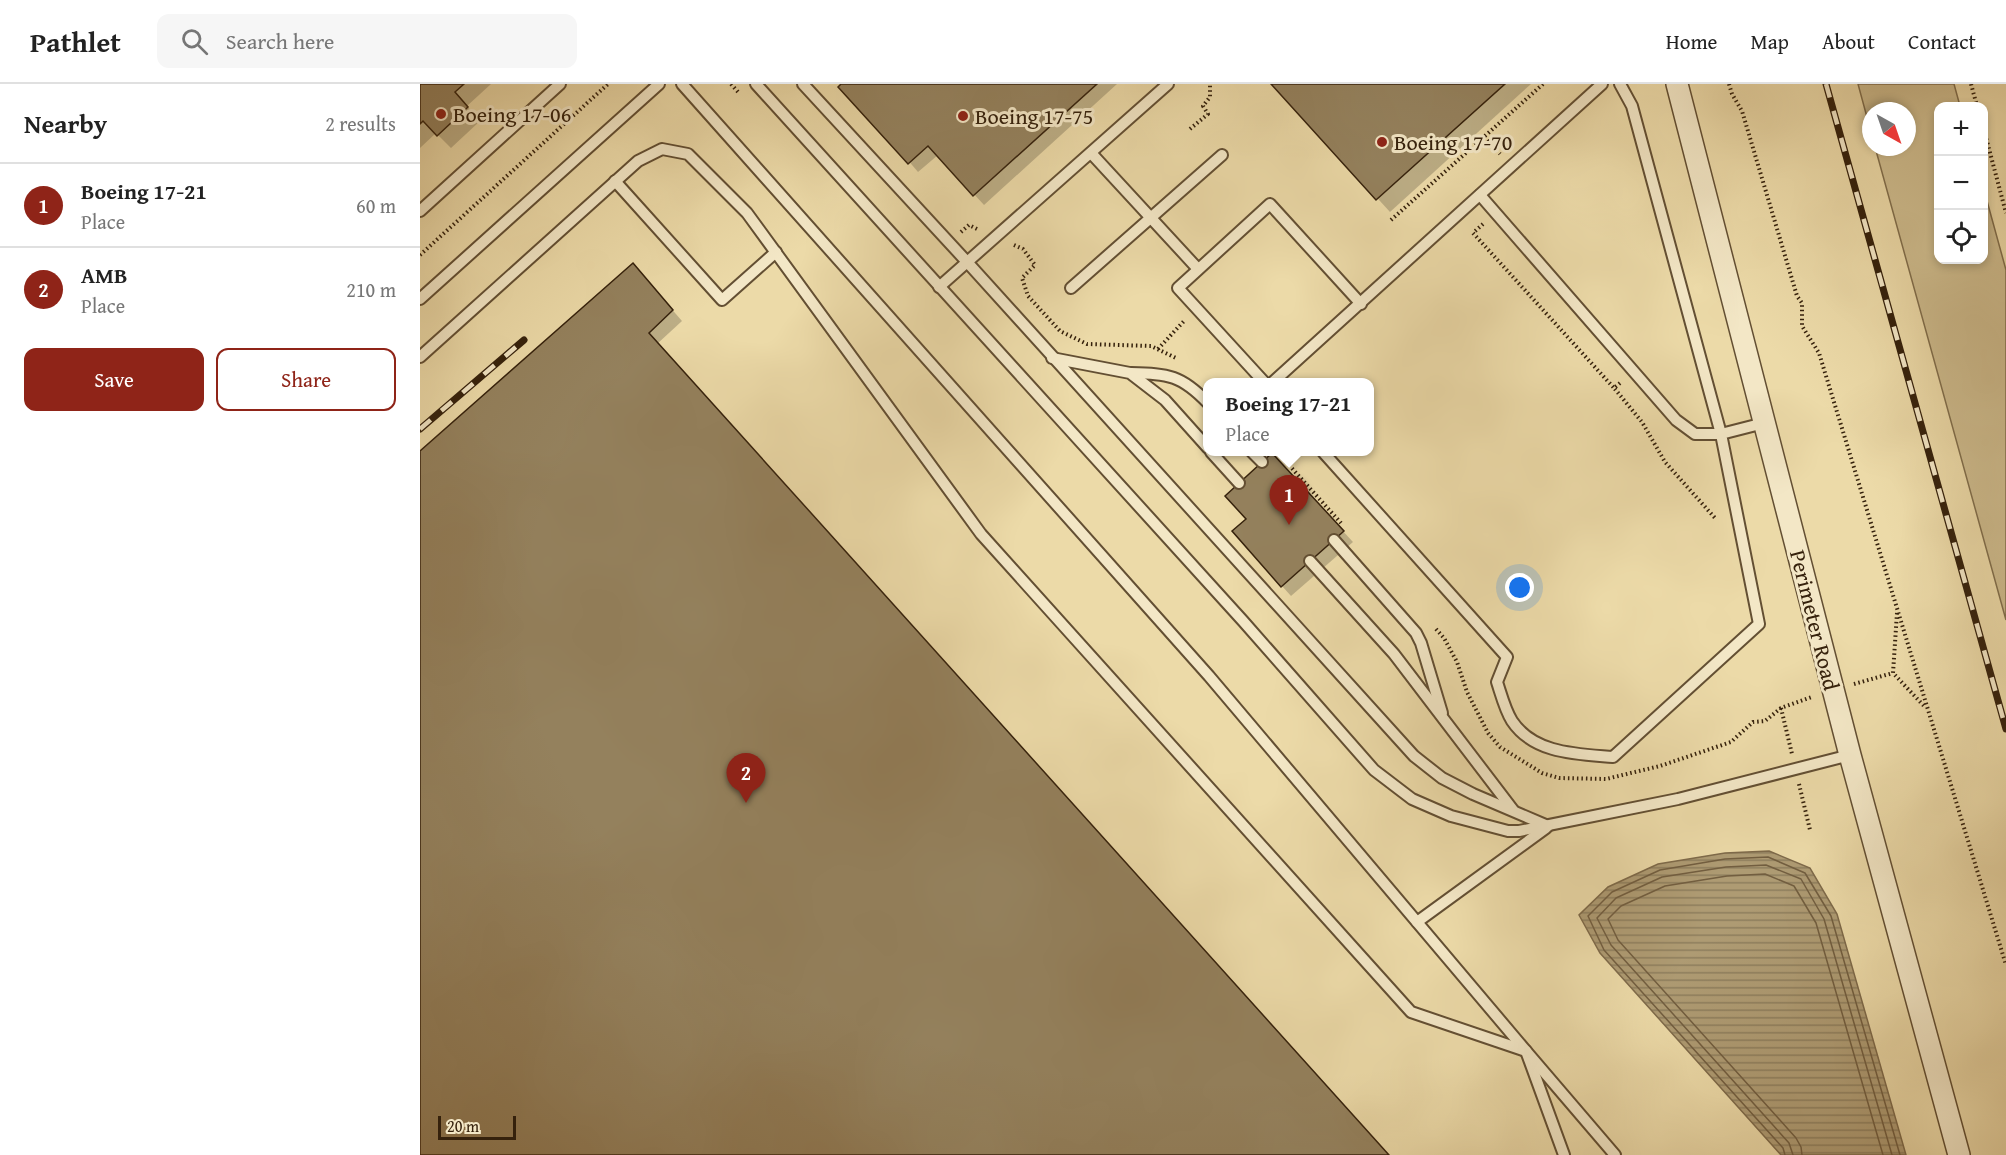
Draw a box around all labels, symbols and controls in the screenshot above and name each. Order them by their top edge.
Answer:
search box [157,14,577,68]
text: Pathlet [30,21,121,62]
icon: search [178,25,211,58]
text: Search here [226,25,334,57]
text: Home [1666,26,1717,57]
text: Map [1750,26,1789,57]
text: About [1822,26,1875,57]
text: Contact [1908,26,1976,57]
place label: Boeing 17-06 [453,98,571,130]
place label: Boeing 17-75 [975,100,1093,132]
north arrow [1862,102,1916,156]
map controls [1934,102,1988,264]
button: + [1934,102,1988,156]
text: Nearby [24,104,107,143]
marker: Boeing 17-06 [434,107,448,121]
text: 2 results [325,109,396,138]
marker: Boeing 17-75 [956,109,970,123]
place label: Boeing 17-70 [1394,126,1512,158]
marker: Boeing 17-70 [1375,135,1389,149]
button: − [1934,156,1988,210]
text: Boeing 17-21 [81,175,207,207]
text: 1 [38,191,49,220]
text: 60 m [356,191,396,220]
text: Place [81,207,125,236]
button: locate [1934,210,1988,264]
text: AMB [81,259,128,291]
text: 2 [38,275,49,304]
text: 210 m [346,275,396,304]
text: Place [81,291,125,320]
button: Save [24,348,204,411]
button: Share [216,348,396,411]
popup [1203,378,1374,456]
text: Boeing 17-21 [1226,387,1351,419]
text: Place [1226,419,1270,448]
pin: 1 [1270,476,1308,525]
street label: Perimeter Road [1782,546,1848,694]
your location [1505,573,1534,602]
pin: 2 [726,754,766,803]
scale bar [438,1113,516,1140]
text: 20 m [447,1114,479,1138]

